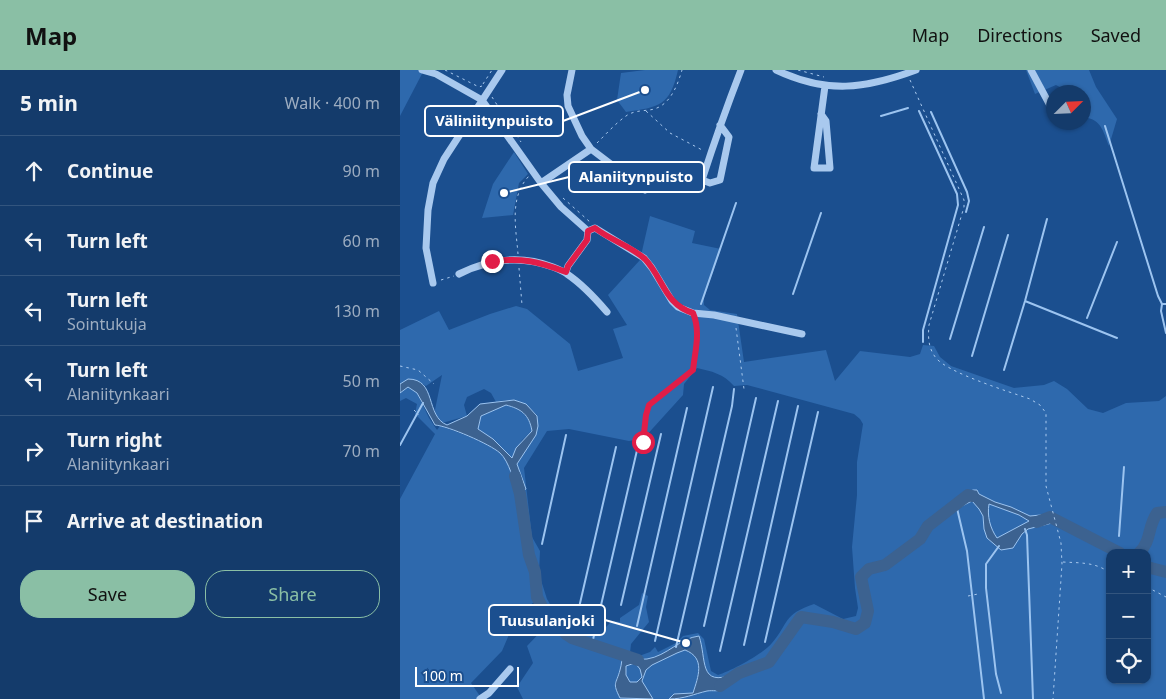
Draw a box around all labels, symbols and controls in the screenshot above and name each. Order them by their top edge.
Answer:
text: Map [25,19,77,52]
text: Map [912,23,949,47]
text: Directions [977,23,1063,47]
text: Saved [1091,23,1141,47]
north arrow [1046,85,1091,130]
text: 5 min [20,89,78,117]
text: Walk · 400 m [285,92,380,114]
callout: Väliniitynpuisto [425,106,563,136]
text: Väliniitynpuisto [435,110,553,130]
icon: ahead [20,157,48,185]
text: Continue [67,158,153,184]
text: 90 m [343,160,380,182]
callout: Alaniitynpuisto [569,162,704,192]
text: Alaniitynpuisto [579,166,693,186]
icon: left [20,227,48,255]
text: Turn left [67,228,148,254]
text: 60 m [343,230,380,252]
route end [481,250,504,273]
text: Turn left [67,287,148,313]
icon: left [20,297,48,325]
text: 130 m [333,300,380,322]
text: Sointukuja [67,313,147,335]
text: Turn left [67,357,148,383]
icon: left [20,367,48,395]
text: 50 m [343,370,380,392]
text: Alaniitynkaari [67,383,170,405]
text: Turn right [67,427,162,453]
route start [632,431,655,454]
icon: right [20,437,48,465]
text: 70 m [343,440,380,462]
text: Alaniitynkaari [67,453,170,475]
icon: arrive [20,507,48,535]
text: Arrive at destination [67,508,263,534]
map controls [1106,549,1151,684]
button: + [1106,549,1151,594]
button: Save [20,570,195,618]
button: Share [205,570,380,618]
button: − [1106,594,1151,639]
callout: Tuusulanjoki [489,605,605,635]
text: Tuusulanjoki [499,610,595,630]
button: locate [1106,639,1151,684]
scale bar [415,664,519,687]
text: 100 m [422,666,463,685]

